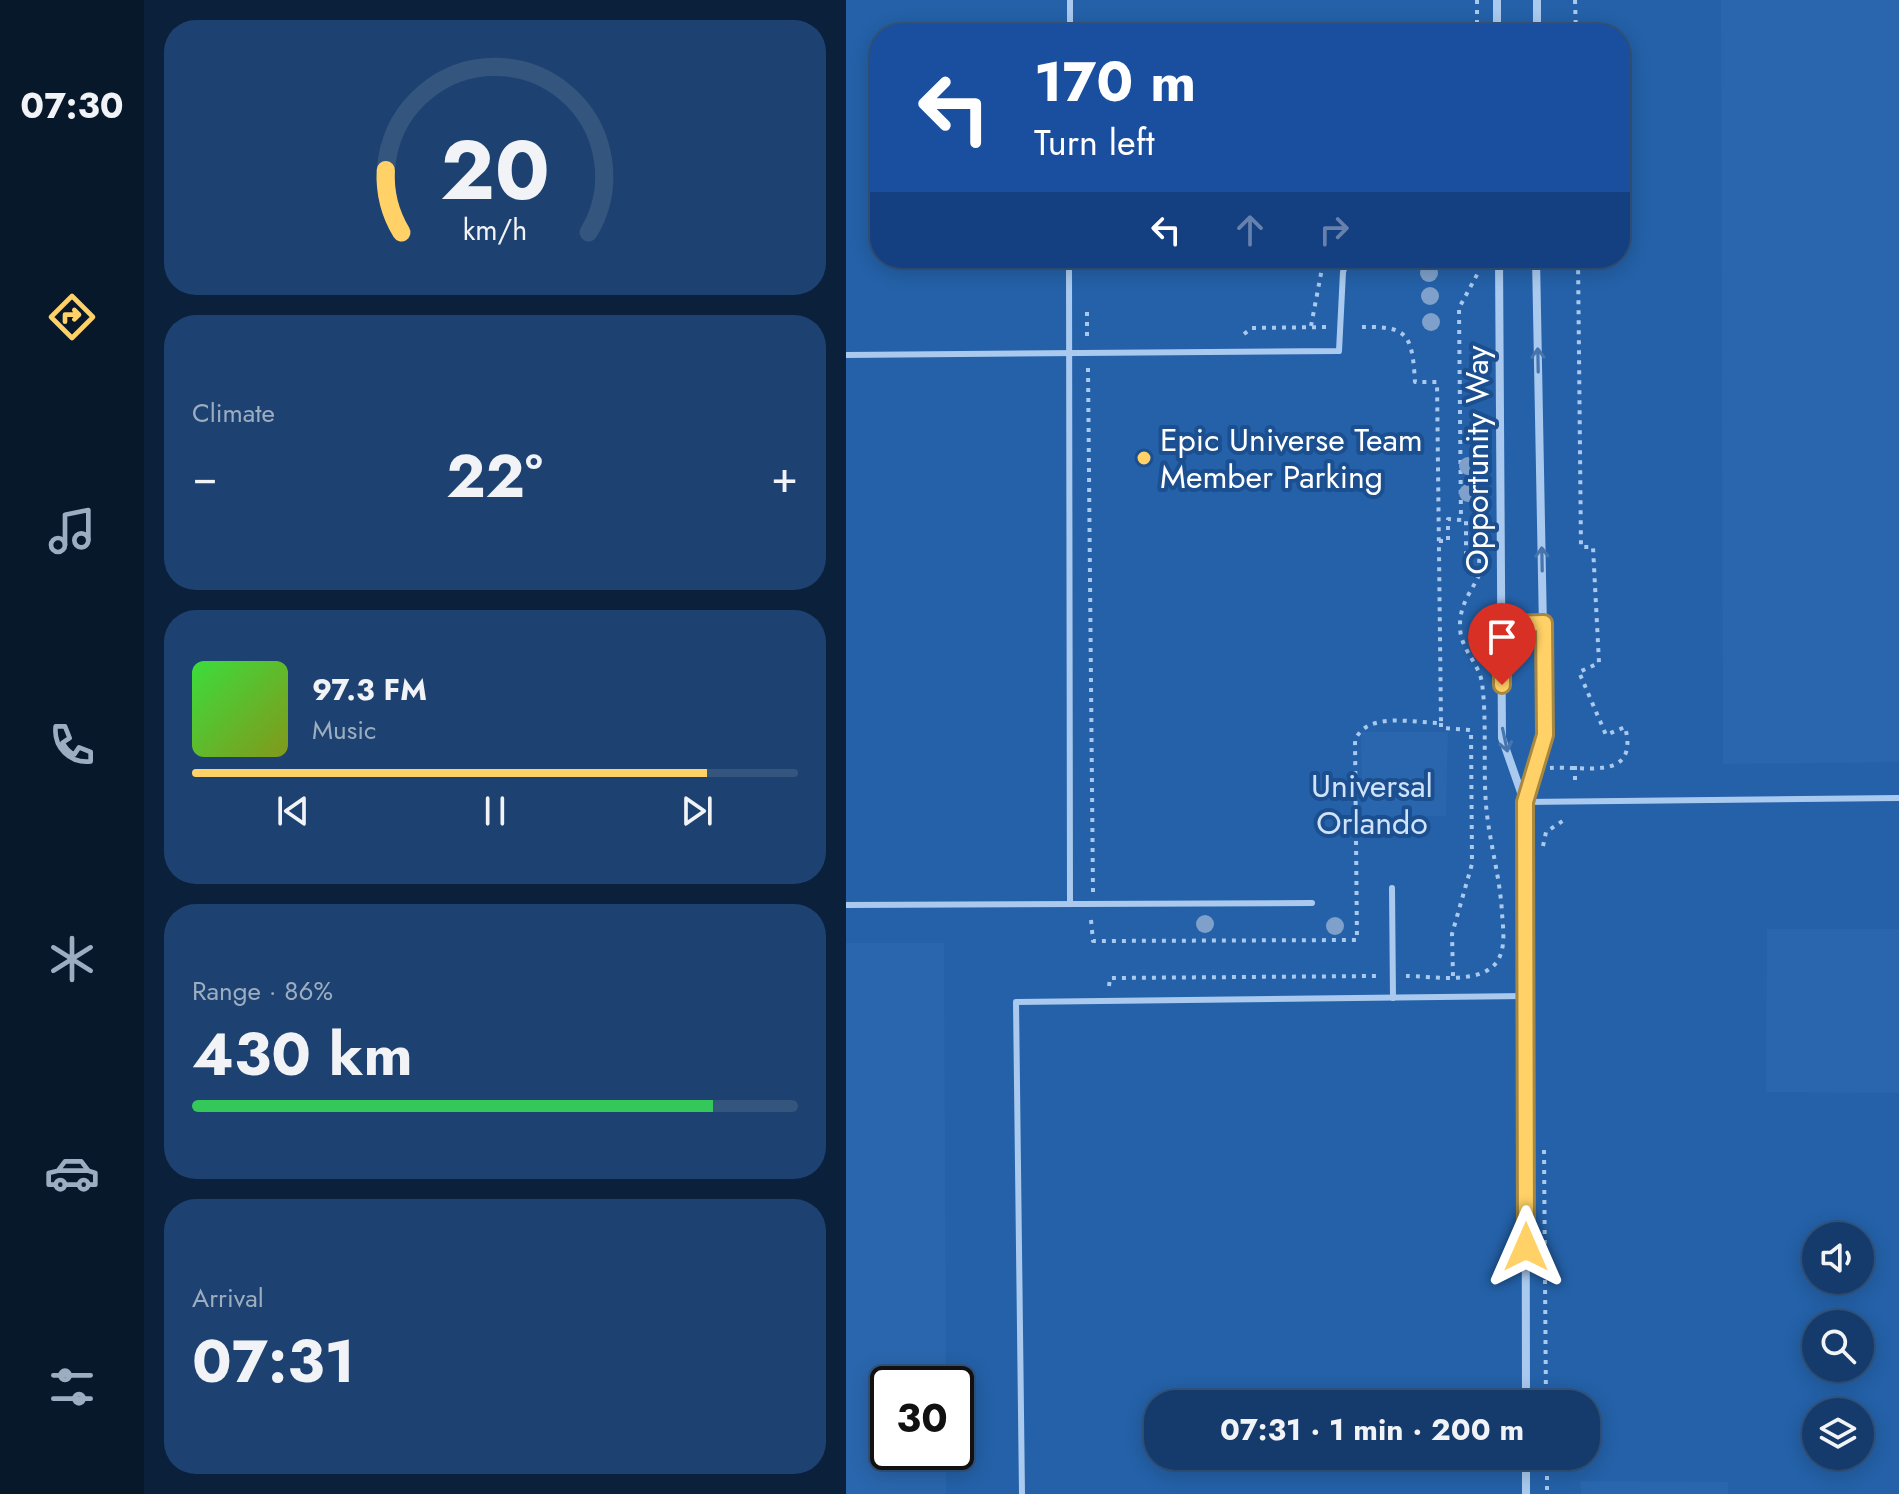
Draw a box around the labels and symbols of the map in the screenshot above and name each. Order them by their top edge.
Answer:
street label: Opportunity Way [1454,345,1500,574]
one-way arrow [1531,347,1546,374]
place label: Epic Universe Team Member Parking [1160,417,1423,500]
marker: Epic Universe Team Member Parking [1135,449,1153,467]
one-way arrow [1535,546,1550,573]
pin [1468,603,1536,685]
one-way arrow [1498,727,1513,753]
park label: Universal Orlando [1311,763,1433,846]
position arrow [1484,1205,1568,1289]
speed limit sign: 30 [870,1366,974,1470]

